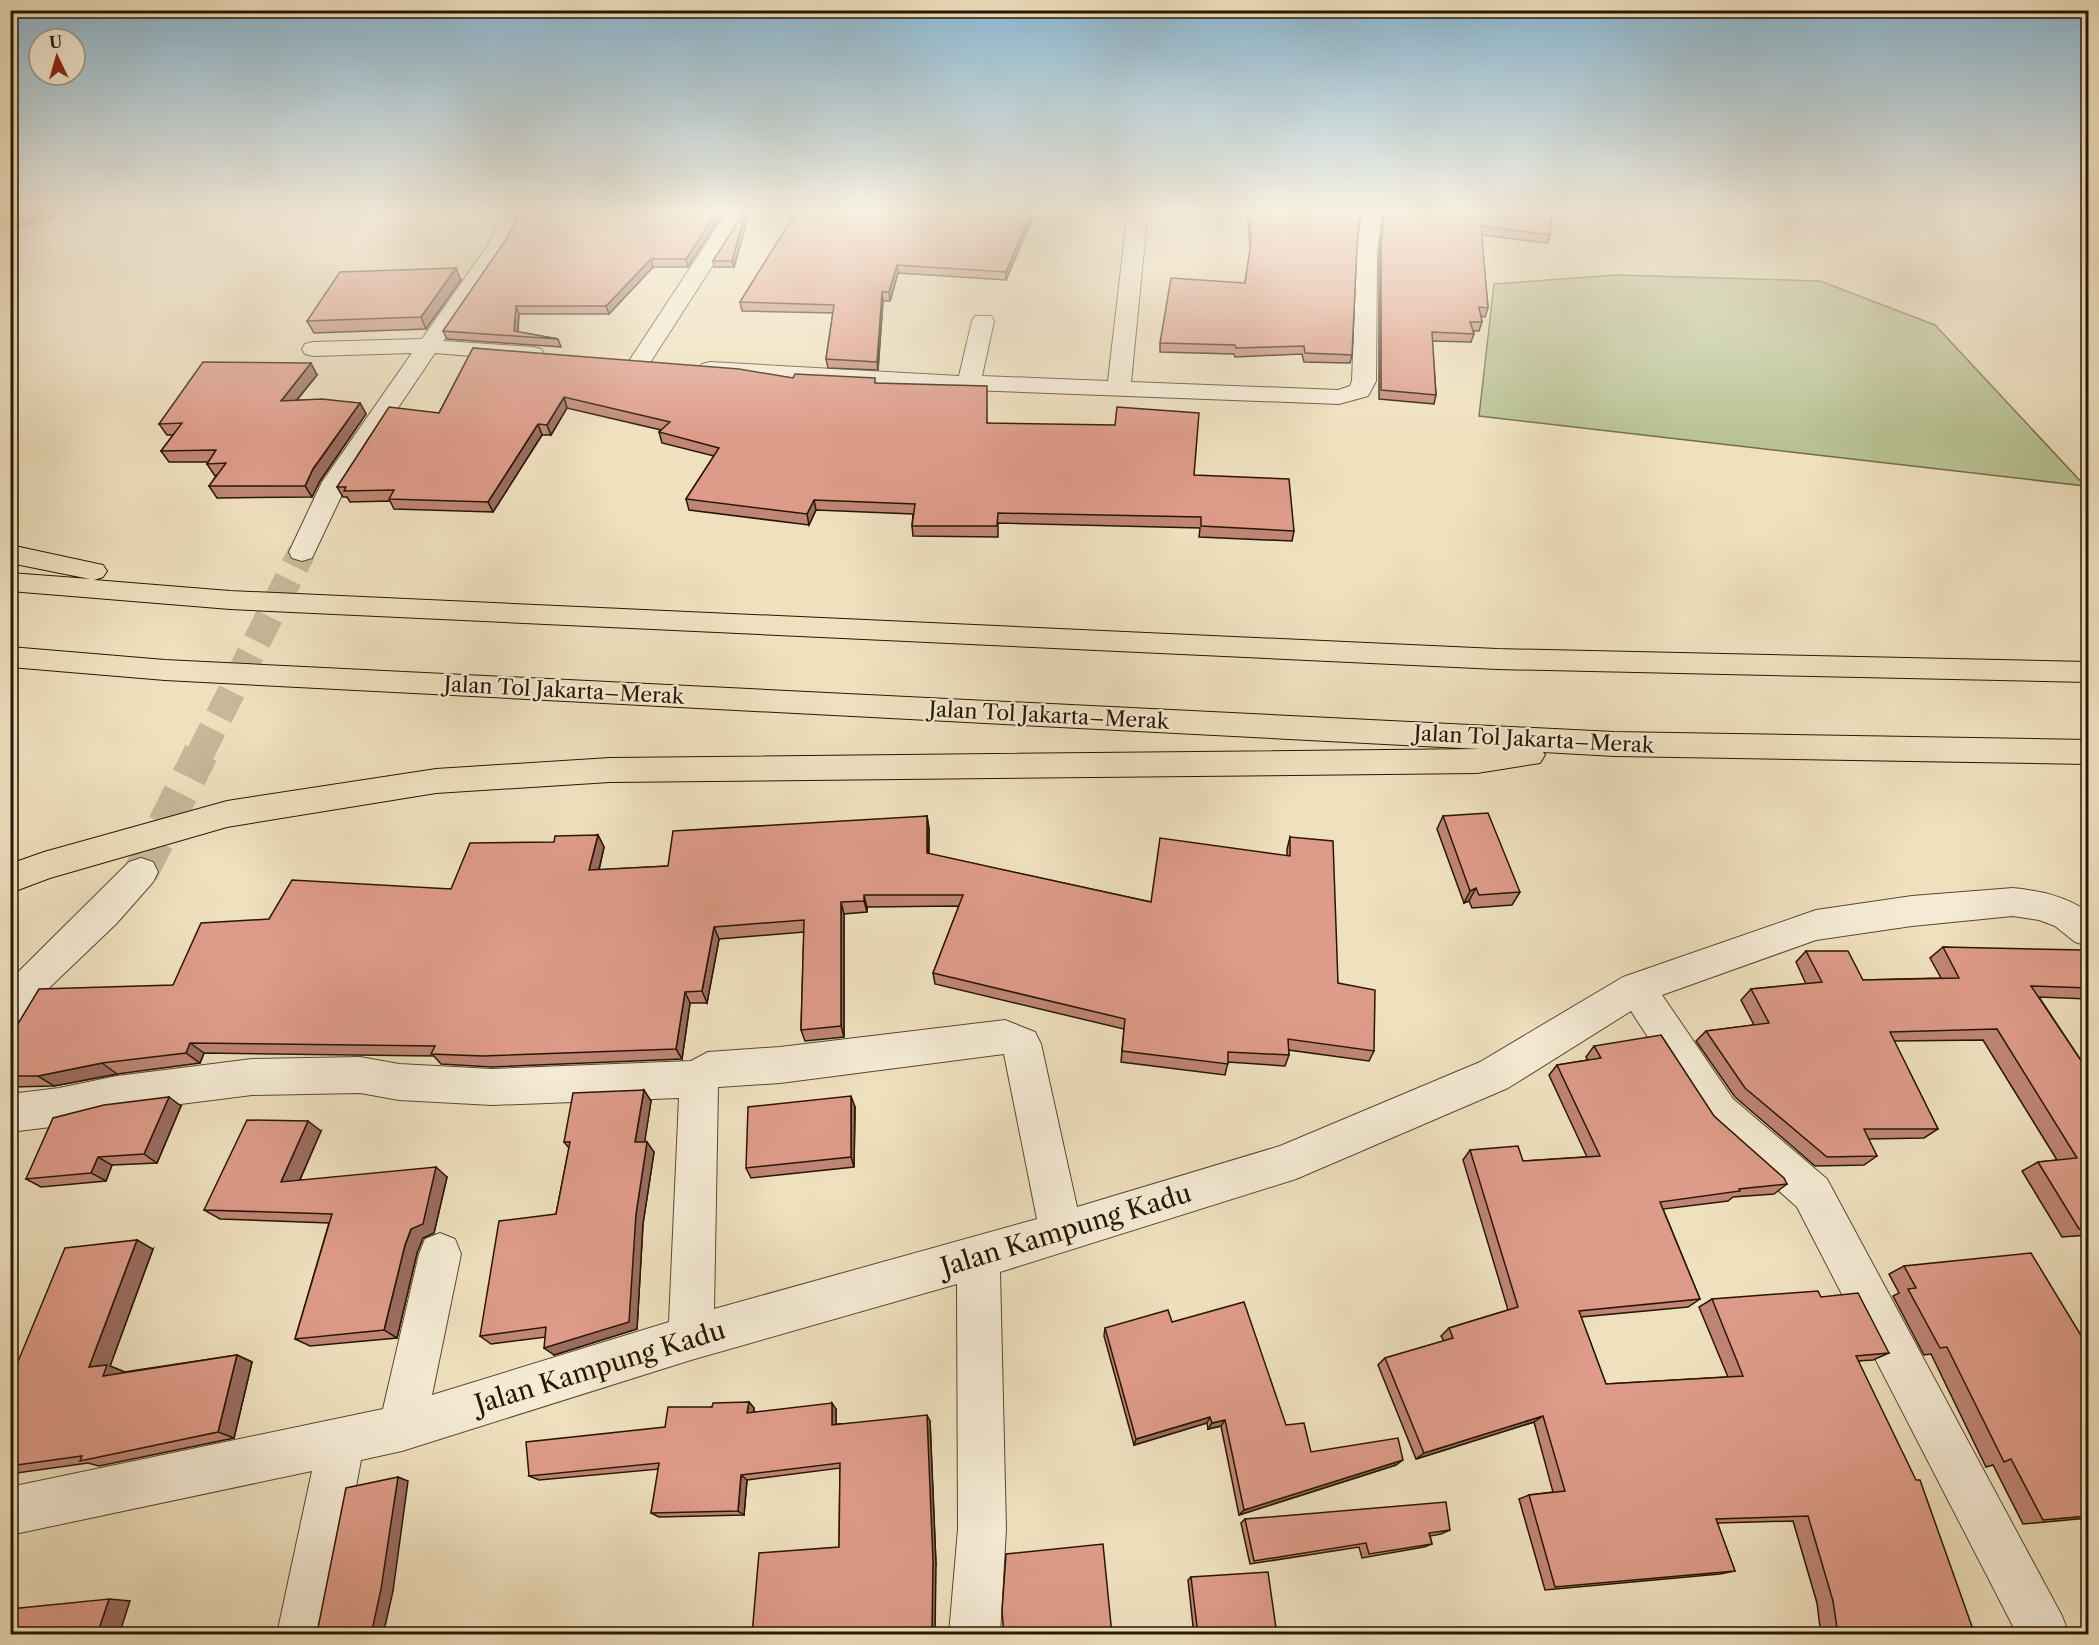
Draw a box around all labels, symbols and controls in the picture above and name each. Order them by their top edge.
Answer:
north arrow [27,27,87,87]
text: U [48,32,63,53]
street label: Jalan Tol Jakarta–Merak [440,671,686,709]
street label: Jalan Tol Jakarta–Merak [925,696,1171,734]
street label: Jalan Tol Jakarta–Merak [1410,720,1656,758]
street label: Jalan Kampung Kadu [933,1177,1195,1284]
street label: Jalan Kampung Kadu [467,1314,729,1421]

